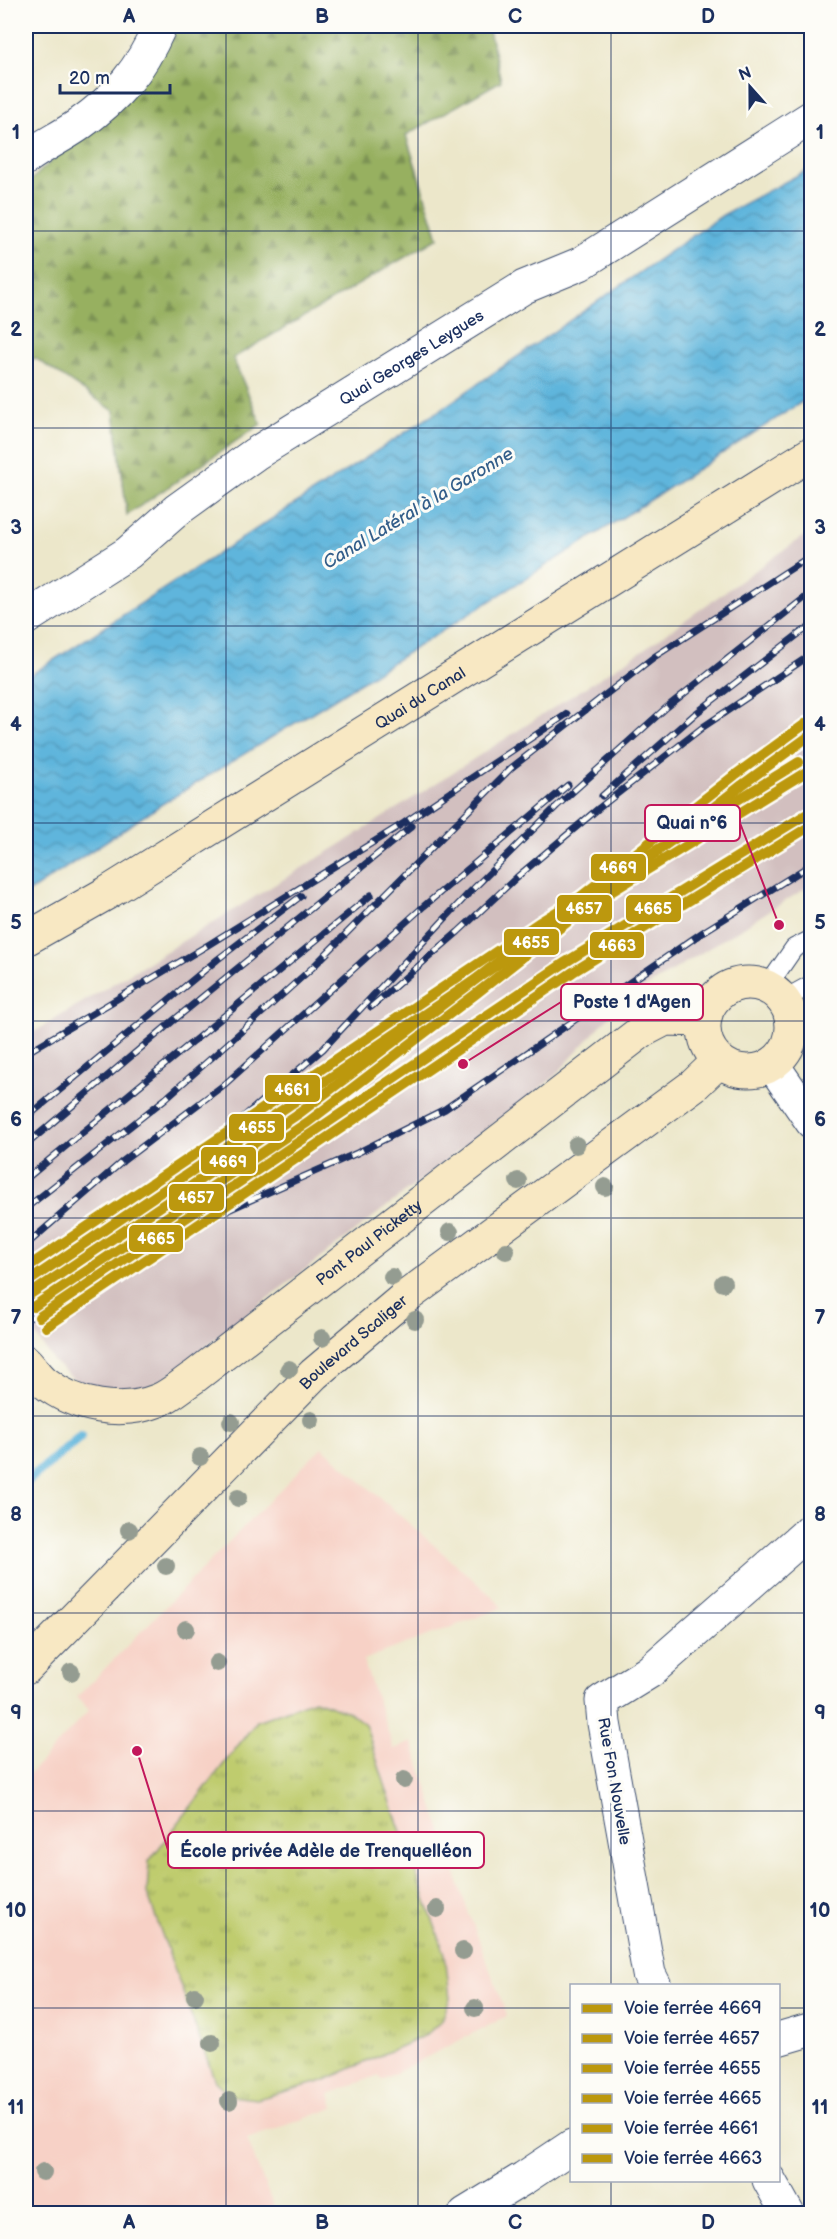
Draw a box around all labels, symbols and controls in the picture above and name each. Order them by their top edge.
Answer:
text: A [122,5,136,29]
text: B [315,5,329,29]
text: C [508,5,522,29]
text: D [701,5,715,29]
scale bar [60,57,170,95]
north arrow [720,57,780,117]
text: N [736,63,754,85]
text: 20 m [69,68,110,89]
text: 1 [12,121,20,145]
text: 1 [816,121,824,145]
street label: Quai Georges Leygues [336,306,488,410]
text: 2 [10,318,22,342]
text: 2 [814,318,826,342]
water label: Canal Latéral à la Garonne [319,443,517,574]
text: 3 [10,516,22,540]
text: 3 [814,516,826,540]
street label: Quai du Canal [372,664,469,734]
text: 4 [10,713,22,737]
text: 4 [814,713,826,737]
callout: Quai n°6 [645,805,740,841]
text: Quai n°6 [657,813,728,834]
line badge: 4669 [590,853,647,882]
text: 4669 [599,859,637,878]
line badge: 4657 [556,894,613,923]
line badge: 4665 [625,894,682,923]
text: 4657 [565,900,603,919]
text: 4665 [634,900,672,919]
text: 5 [10,911,22,935]
text: 5 [814,911,826,935]
line badge: 4655 [503,928,560,956]
line badge: 4663 [589,931,645,959]
text: 4655 [512,934,550,953]
text: 4663 [598,937,636,956]
callout: Poste 1 d'Agen [561,984,703,1020]
text: Poste 1 d'Agen [573,992,691,1013]
line badge: 4661 [264,1074,321,1103]
text: 4661 [274,1081,310,1100]
text: 6 [10,1108,22,1132]
text: 6 [814,1108,826,1132]
line badge: 4655 [228,1113,285,1142]
text: 4655 [238,1119,276,1138]
line badge: 4669 [200,1146,257,1175]
text: 4669 [209,1153,247,1172]
line badge: 4657 [168,1183,225,1212]
text: 4657 [177,1189,215,1208]
street label: Pont Paul Picketty [313,1196,427,1290]
line badge: 4665 [128,1224,184,1253]
text: 4665 [137,1230,175,1249]
street label: Boulevard Scaliger [296,1291,412,1394]
text: 7 [10,1306,22,1330]
text: 7 [814,1306,826,1330]
text: 8 [10,1503,22,1527]
text: 8 [814,1503,826,1527]
text: 9 [10,1701,22,1725]
text: 9 [814,1701,826,1725]
street label: Rue Fon Nouvelle [593,1716,634,1847]
callout: École privée Adèle de Trenquelléon [168,1832,484,1868]
text: École privée Adèle de Trenquelléon [180,1839,472,1862]
text: 10 [6,1899,26,1923]
text: 10 [810,1899,830,1923]
legend [570,1984,780,2182]
text: Voie ferrée 4669 [624,1998,762,2019]
text: Voie ferrée 4657 [624,2028,760,2049]
text: Voie ferrée 4655 [624,2058,761,2079]
text: Voie ferrée 4665 [624,2088,762,2109]
text: 11 [8,2096,24,2120]
text: 11 [812,2096,828,2120]
text: Voie ferrée 4661 [624,2118,758,2139]
text: Voie ferrée 4663 [624,2148,762,2169]
text: A [122,2211,136,2235]
text: B [315,2211,329,2235]
text: C [508,2211,522,2235]
text: D [701,2211,715,2235]

